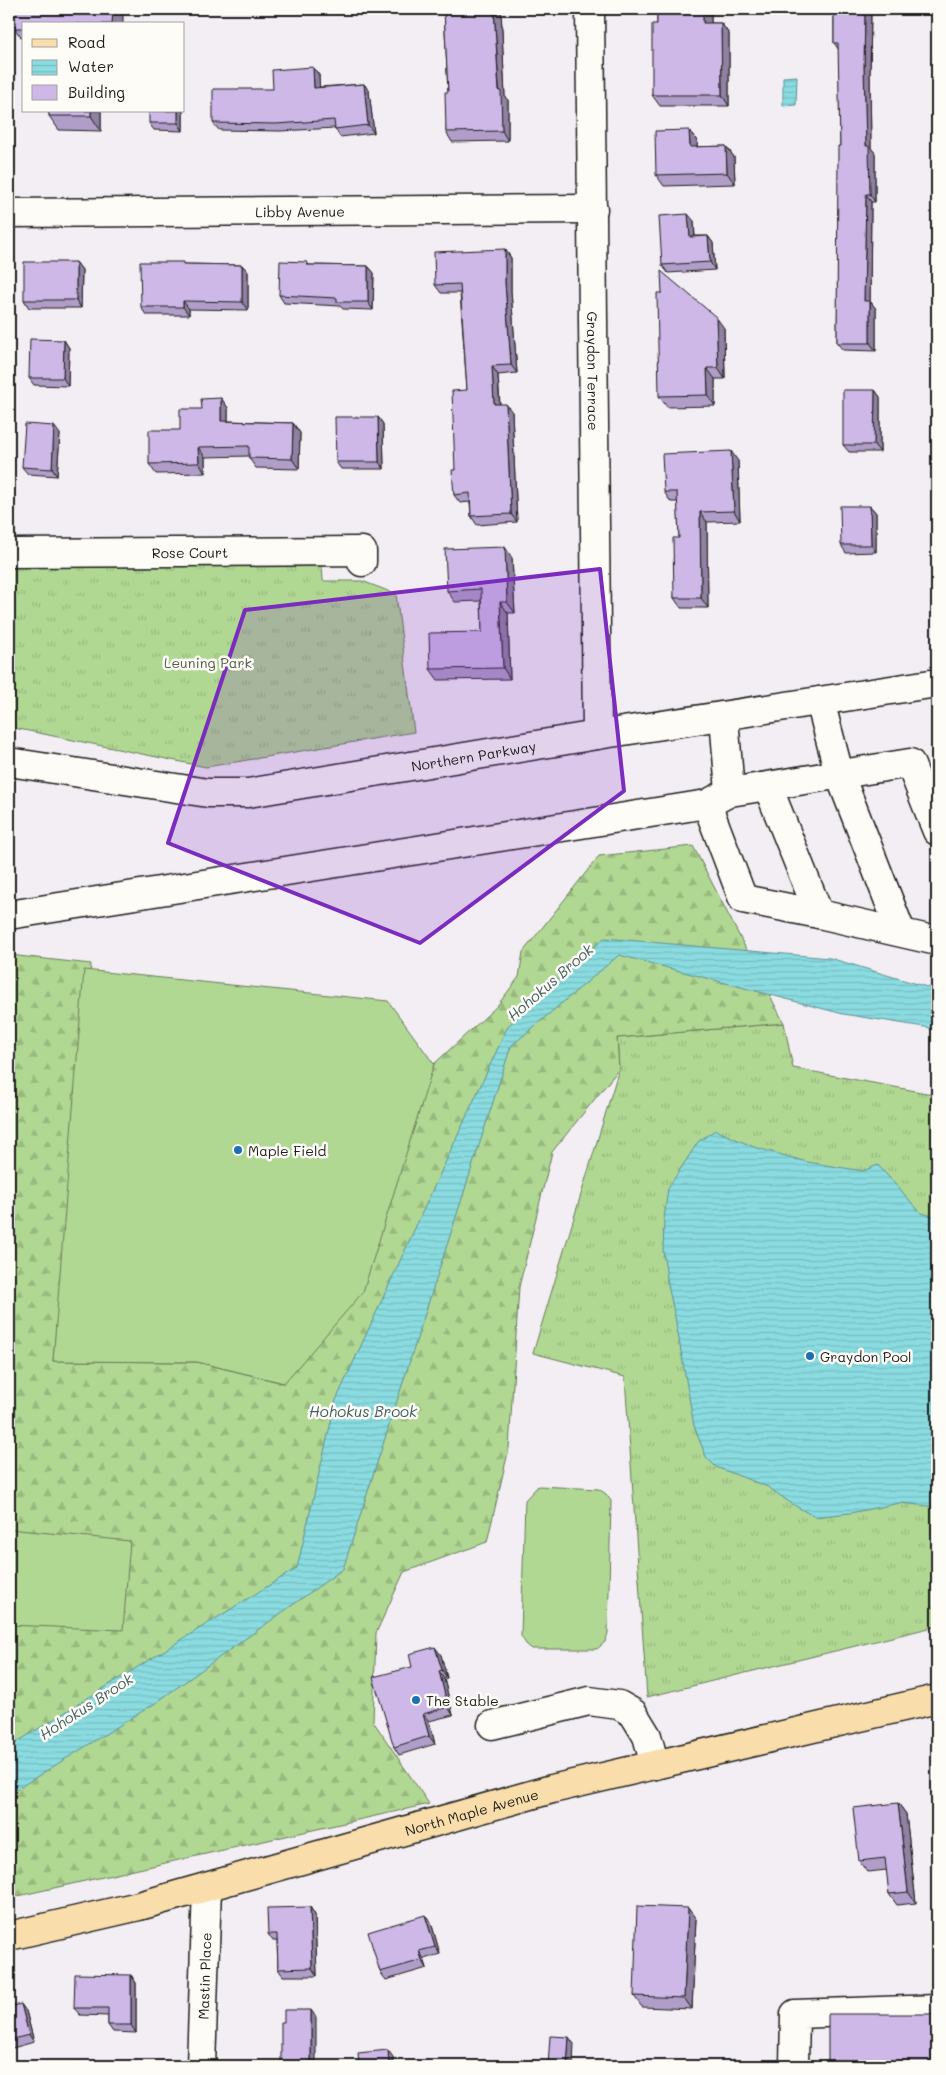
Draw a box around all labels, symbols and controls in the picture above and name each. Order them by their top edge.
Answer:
legend [22,22,185,112]
text: Road [68,32,105,52]
text: Water [68,56,114,76]
text: Building [68,82,125,102]
street label: Libby Avenue [255,201,345,221]
street label: Graydon Terrace [583,311,604,431]
street label: Rose Court [152,542,228,562]
park label: Leuning Park [164,653,252,672]
street label: Northern Parkway [410,736,537,775]
water label: Hohokus Brook [503,938,598,1025]
place label: Maple Field [248,1141,326,1160]
marker: Maple Field [232,1144,244,1156]
place label: Graydon Pool [820,1347,912,1366]
marker: Graydon Pool [804,1350,816,1362]
water label: Hohokus Brook [309,1401,418,1421]
water label: Hohokus Brook [35,1668,138,1744]
place label: The Stable [426,1691,499,1710]
marker: The Stable [410,1694,422,1706]
street label: North Maple Avenue [403,1784,540,1840]
street label: Mastin Place [193,1932,215,2020]

